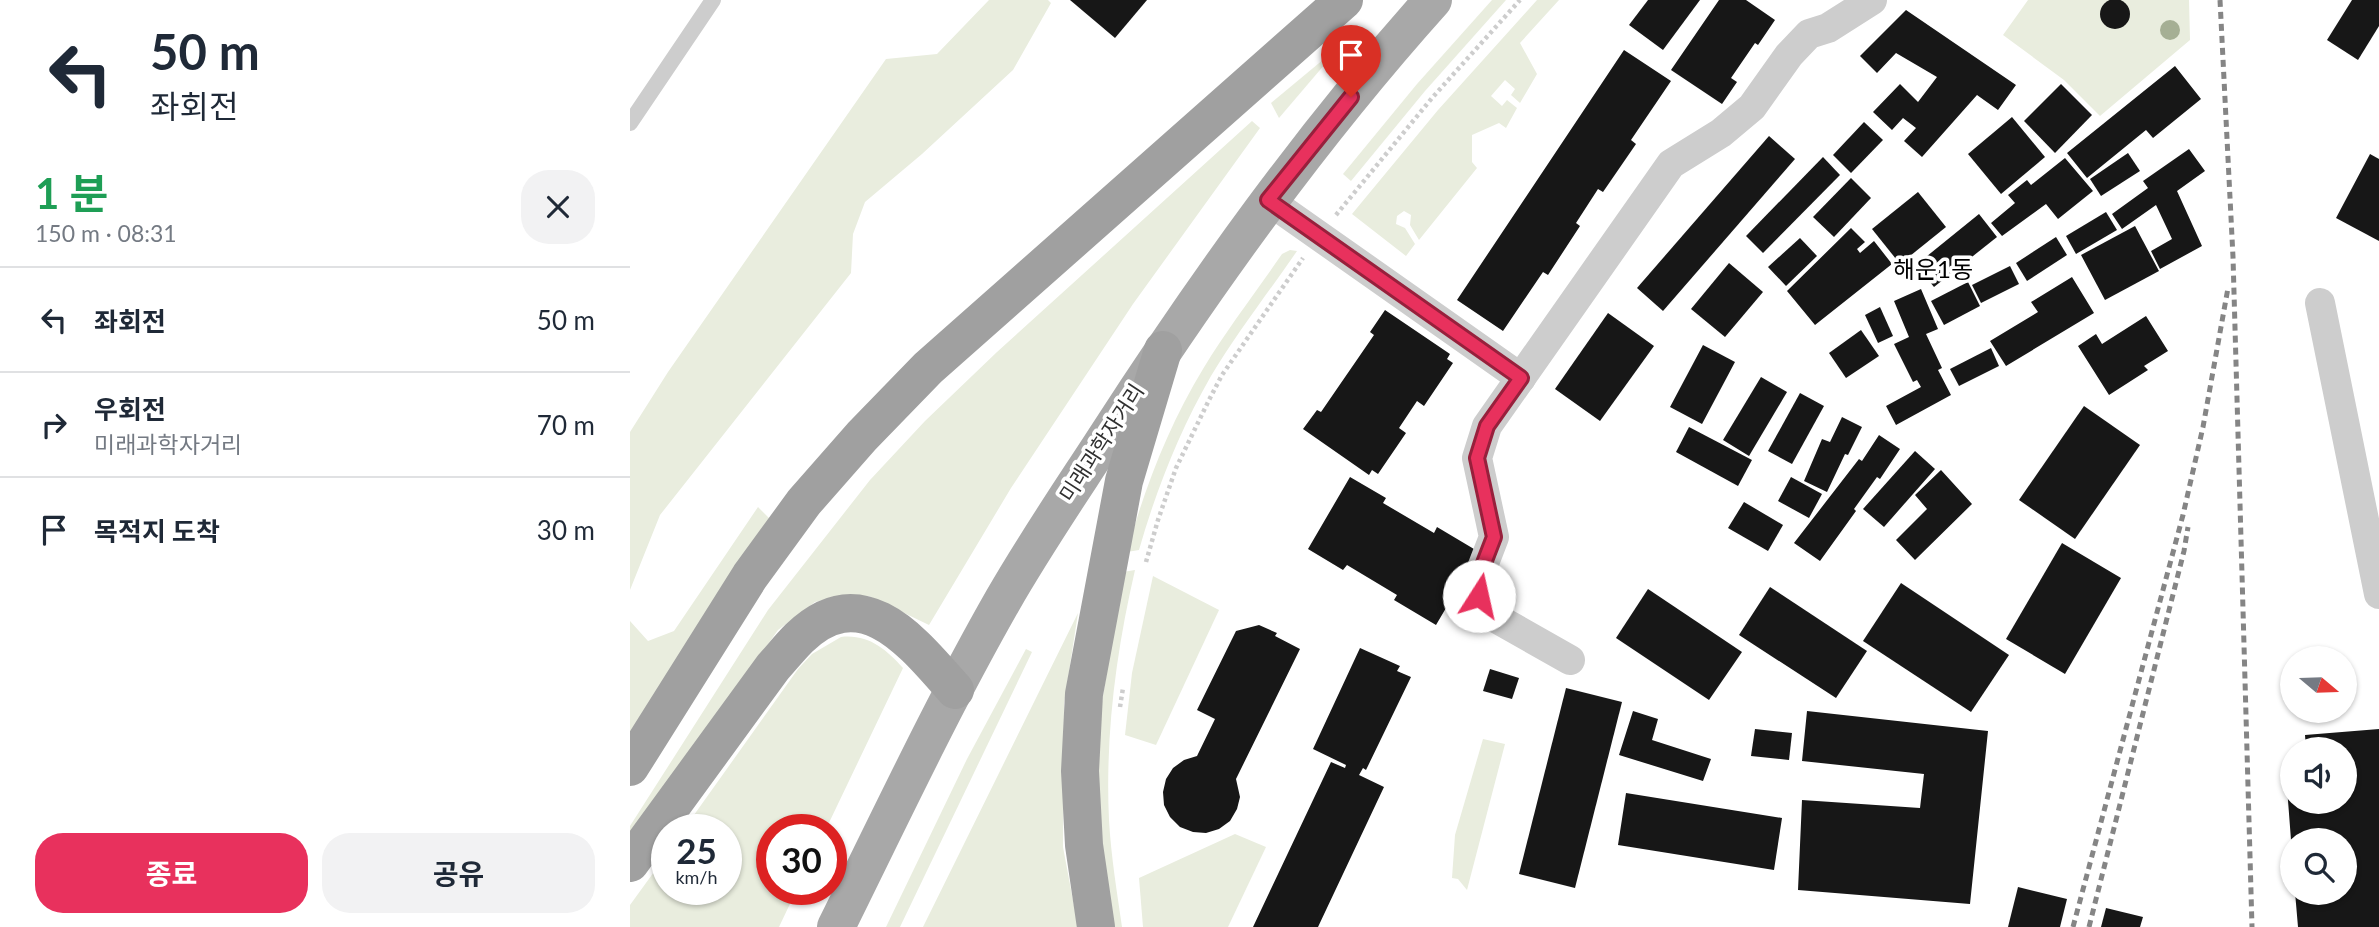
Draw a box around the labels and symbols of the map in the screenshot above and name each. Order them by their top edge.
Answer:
pin [1321,25,1381,97]
district label: 해운1동 [1893,254,1973,283]
street label: 미래과학자거리 [1053,379,1148,506]
position arrow [1442,559,1516,633]
north arrow [2280,646,2357,723]
speed limit sign: 30 [756,814,847,905]

